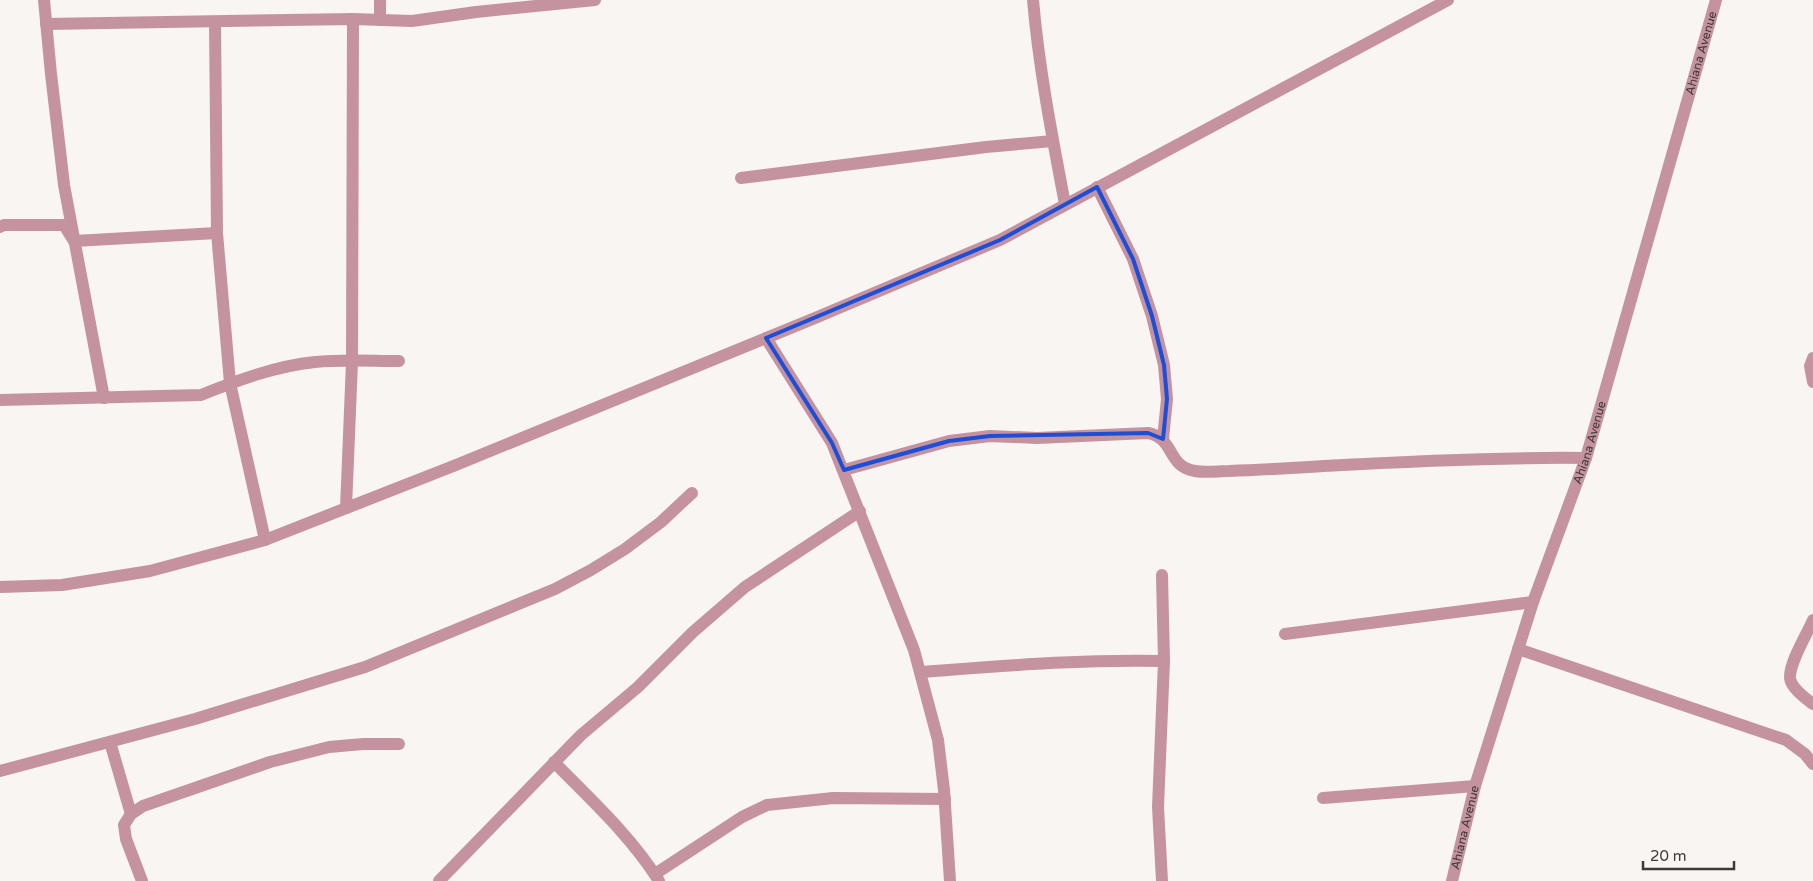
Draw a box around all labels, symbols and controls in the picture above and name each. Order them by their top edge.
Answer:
street label: Ahiana Avenue [1682,10,1719,96]
street label: Ahiana Avenue [1570,399,1609,486]
street label: Ahiana Avenue [1448,784,1482,871]
scale bar [1643,838,1734,870]
text: 20 m [1650,847,1687,865]

